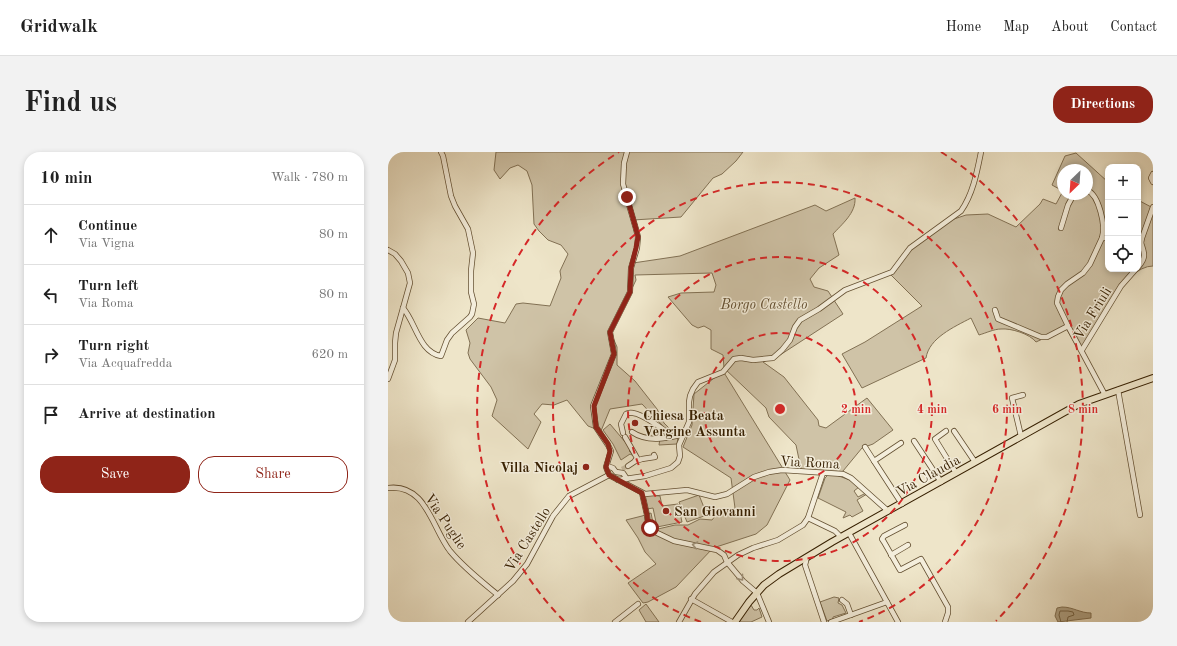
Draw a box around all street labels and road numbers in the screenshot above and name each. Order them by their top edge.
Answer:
street label: Via Friuli [1071,285,1114,342]
street label: Via Claudia [894,453,963,499]
street label: Via Roma [780,454,840,472]
street label: Via Puglie [422,491,469,552]
street label: Via Castello [503,505,553,574]

